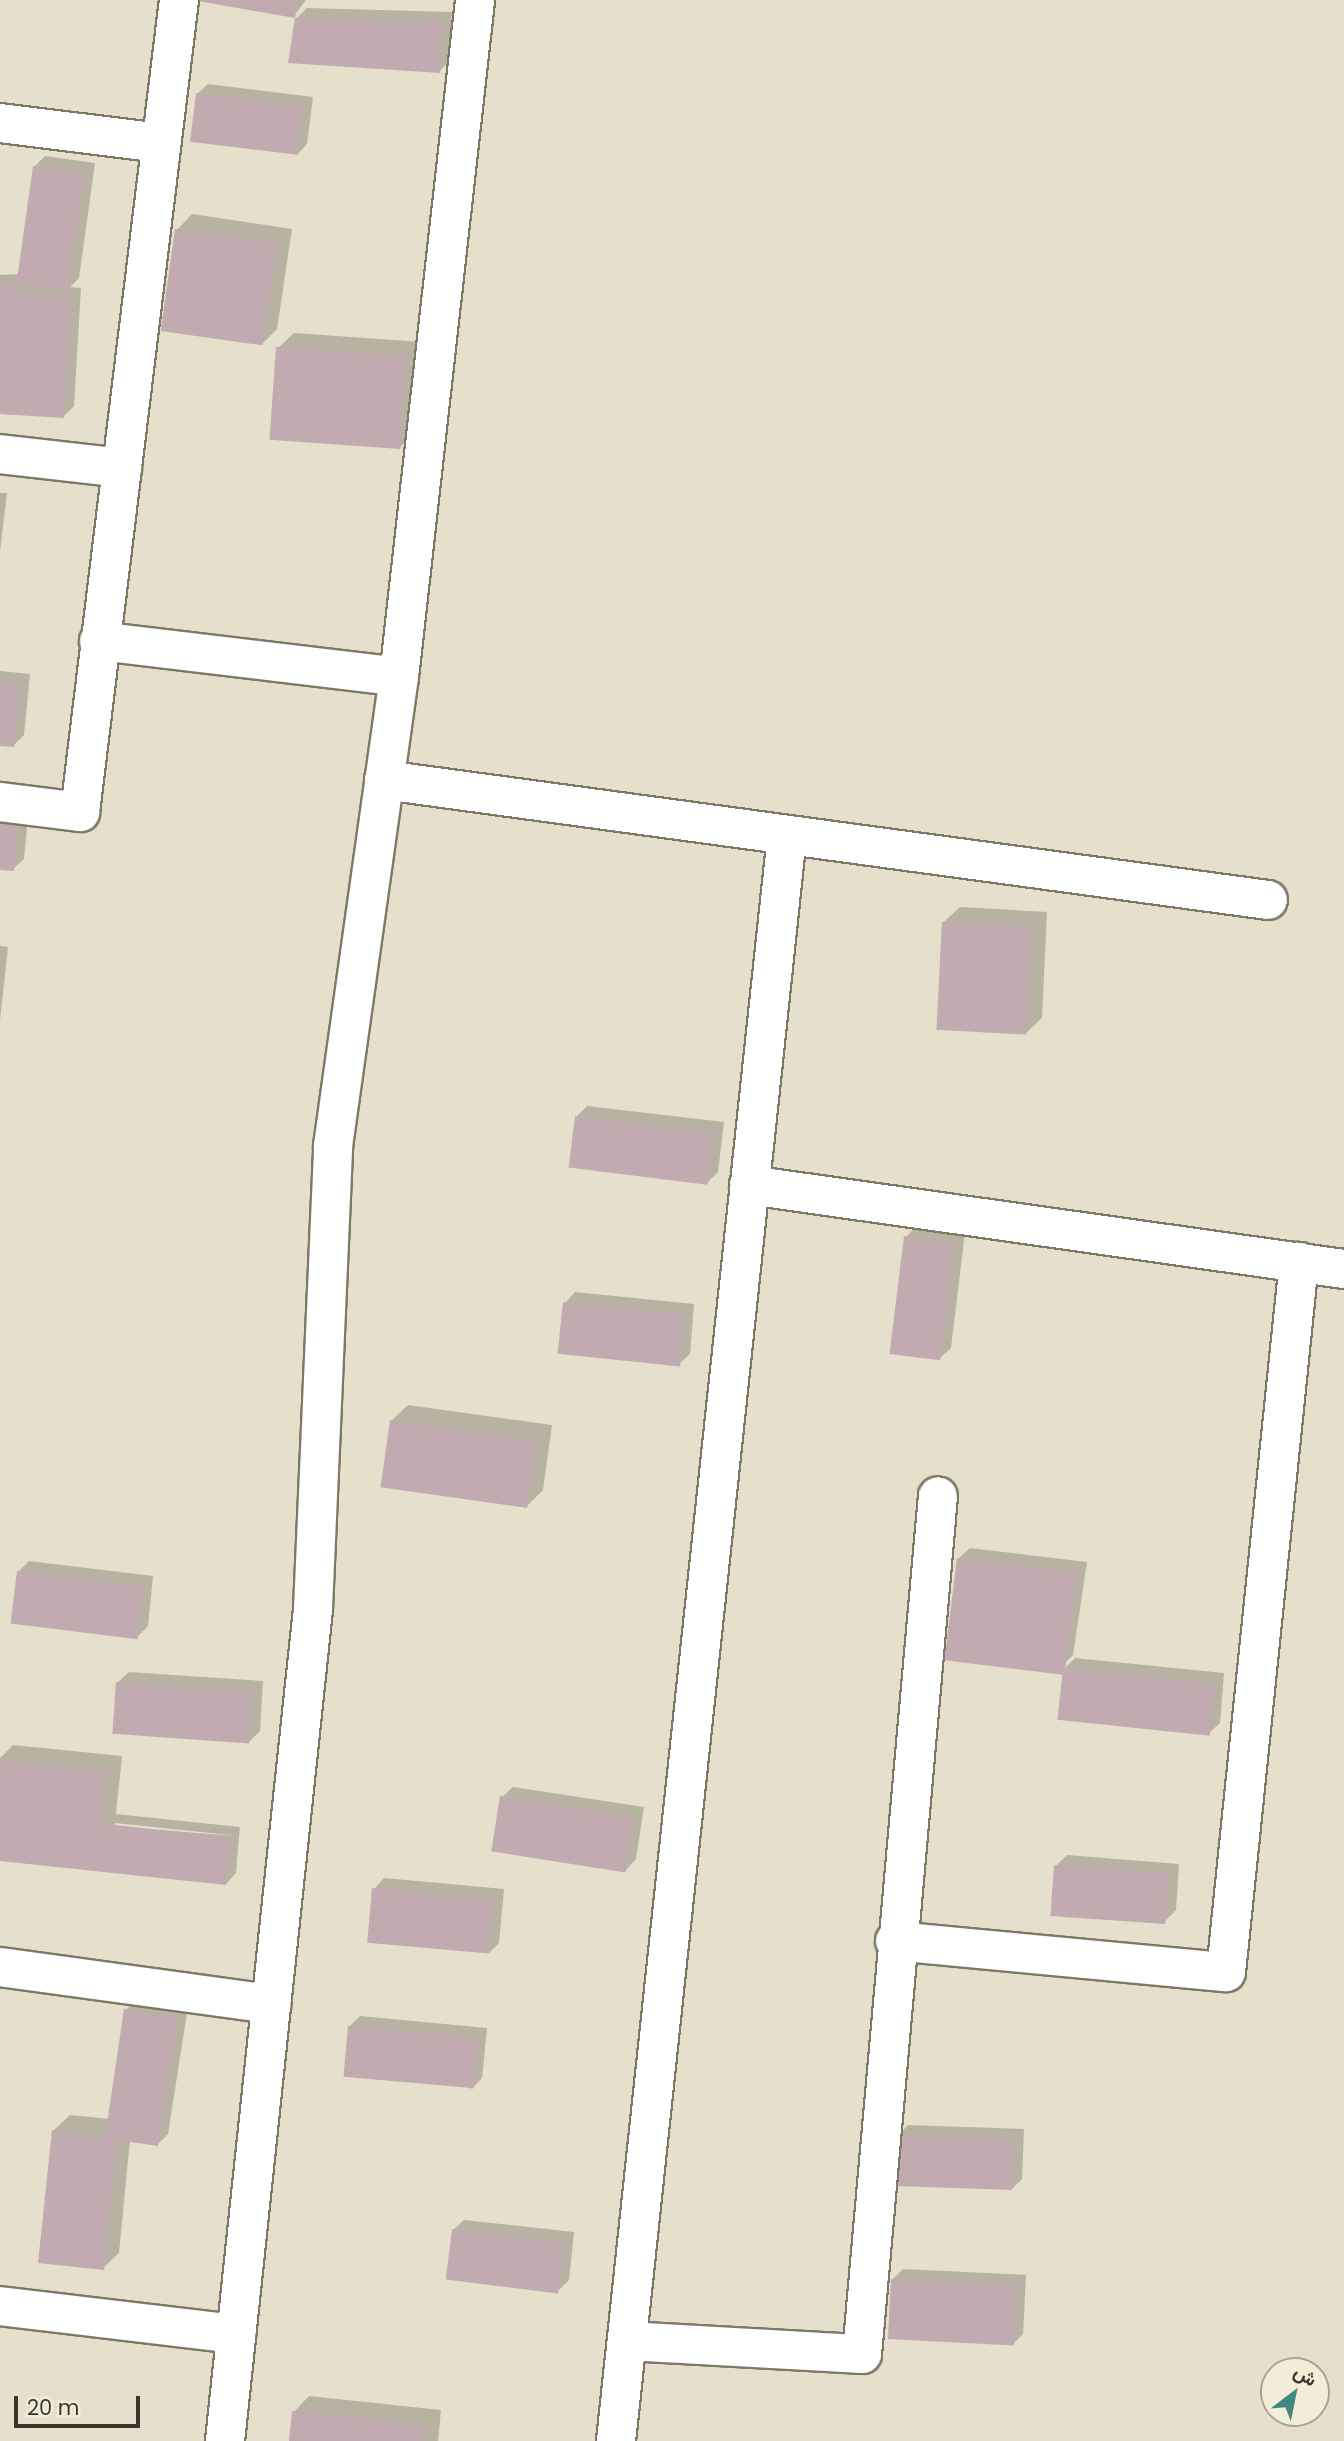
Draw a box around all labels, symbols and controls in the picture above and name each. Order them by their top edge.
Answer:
north arrow [1260,2357,1330,2427]
text: ش [1288,2358,1322,2393]
scale bar [18,2382,144,2426]
text: 20 m [27,2393,80,2422]

